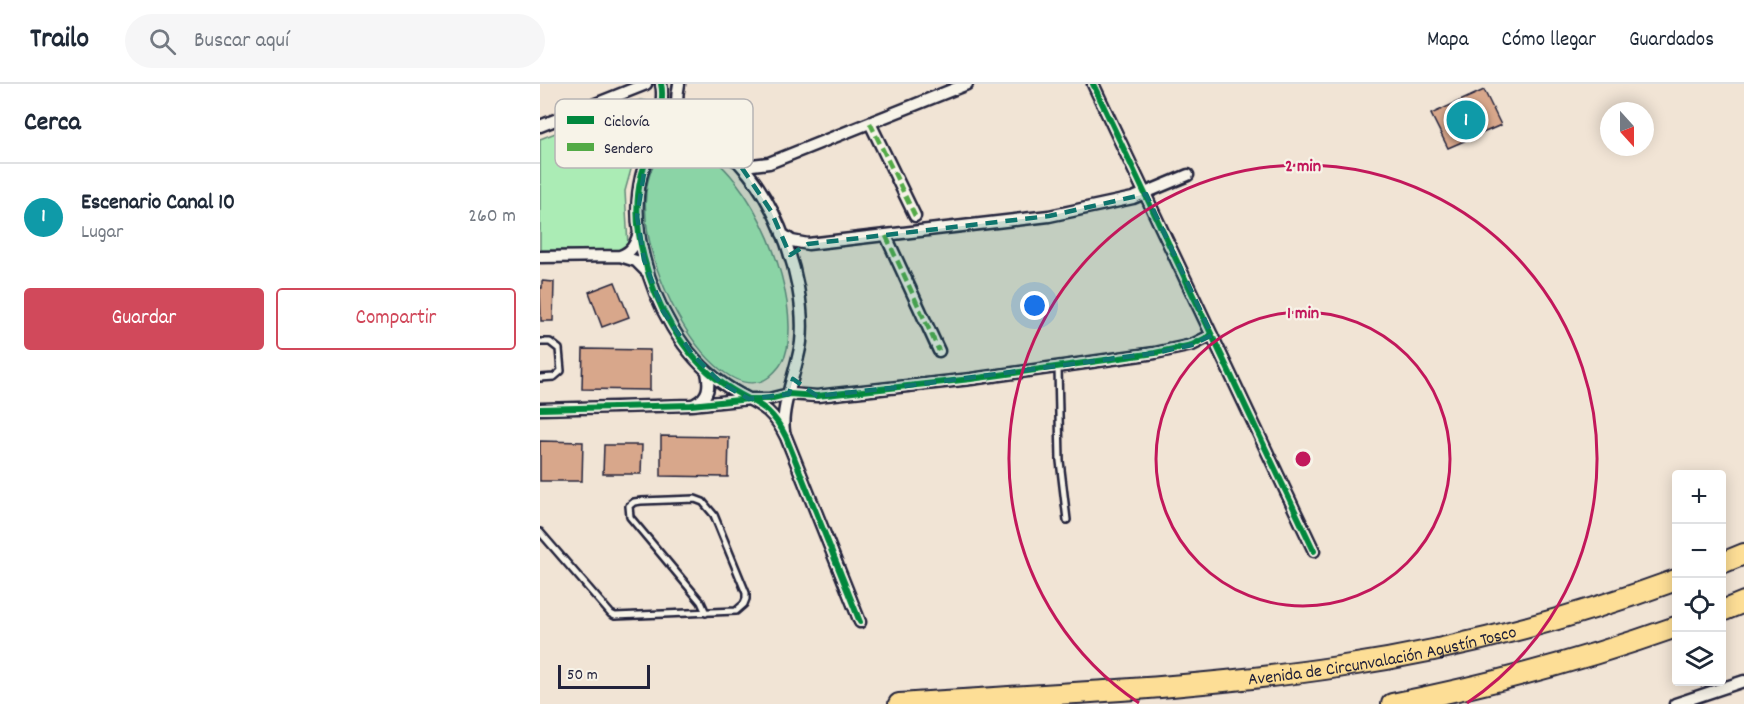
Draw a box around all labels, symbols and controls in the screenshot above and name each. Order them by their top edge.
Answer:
search box [125,14,545,68]
text: Trailo [30,21,89,61]
icon: search [146,25,179,58]
text: Buscar aquí [194,26,289,57]
text: Mapa [1427,26,1469,56]
text: Cómo llegar [1502,26,1596,56]
text: Guardados [1629,26,1714,56]
pin: 1 [1446,98,1486,142]
legend [555,99,753,168]
north arrow [1600,102,1654,156]
text: Cerca [24,105,81,142]
text: Ciclovía [604,111,650,134]
text: Sendero [604,138,653,161]
text: 2 min [1285,155,1321,180]
text: Escenario Canal 10 [81,188,235,219]
text: 1 [41,203,46,231]
text: 260 m [468,203,516,231]
text: Lugar [81,219,123,247]
button: Guardar [24,288,264,350]
button: Compartir [276,288,516,350]
your location [1020,291,1049,320]
text: 1 min [1287,302,1319,327]
centre of rings [1293,449,1313,469]
map controls [1672,470,1726,686]
button: + [1672,470,1726,524]
button: − [1672,524,1726,578]
button: locate [1672,578,1726,632]
street label: Avenida de Circunvalación Agustín Tosco [1247,621,1519,694]
button: layers [1672,632,1726,686]
scale bar [558,662,650,690]
text: 50 m [567,664,598,687]

